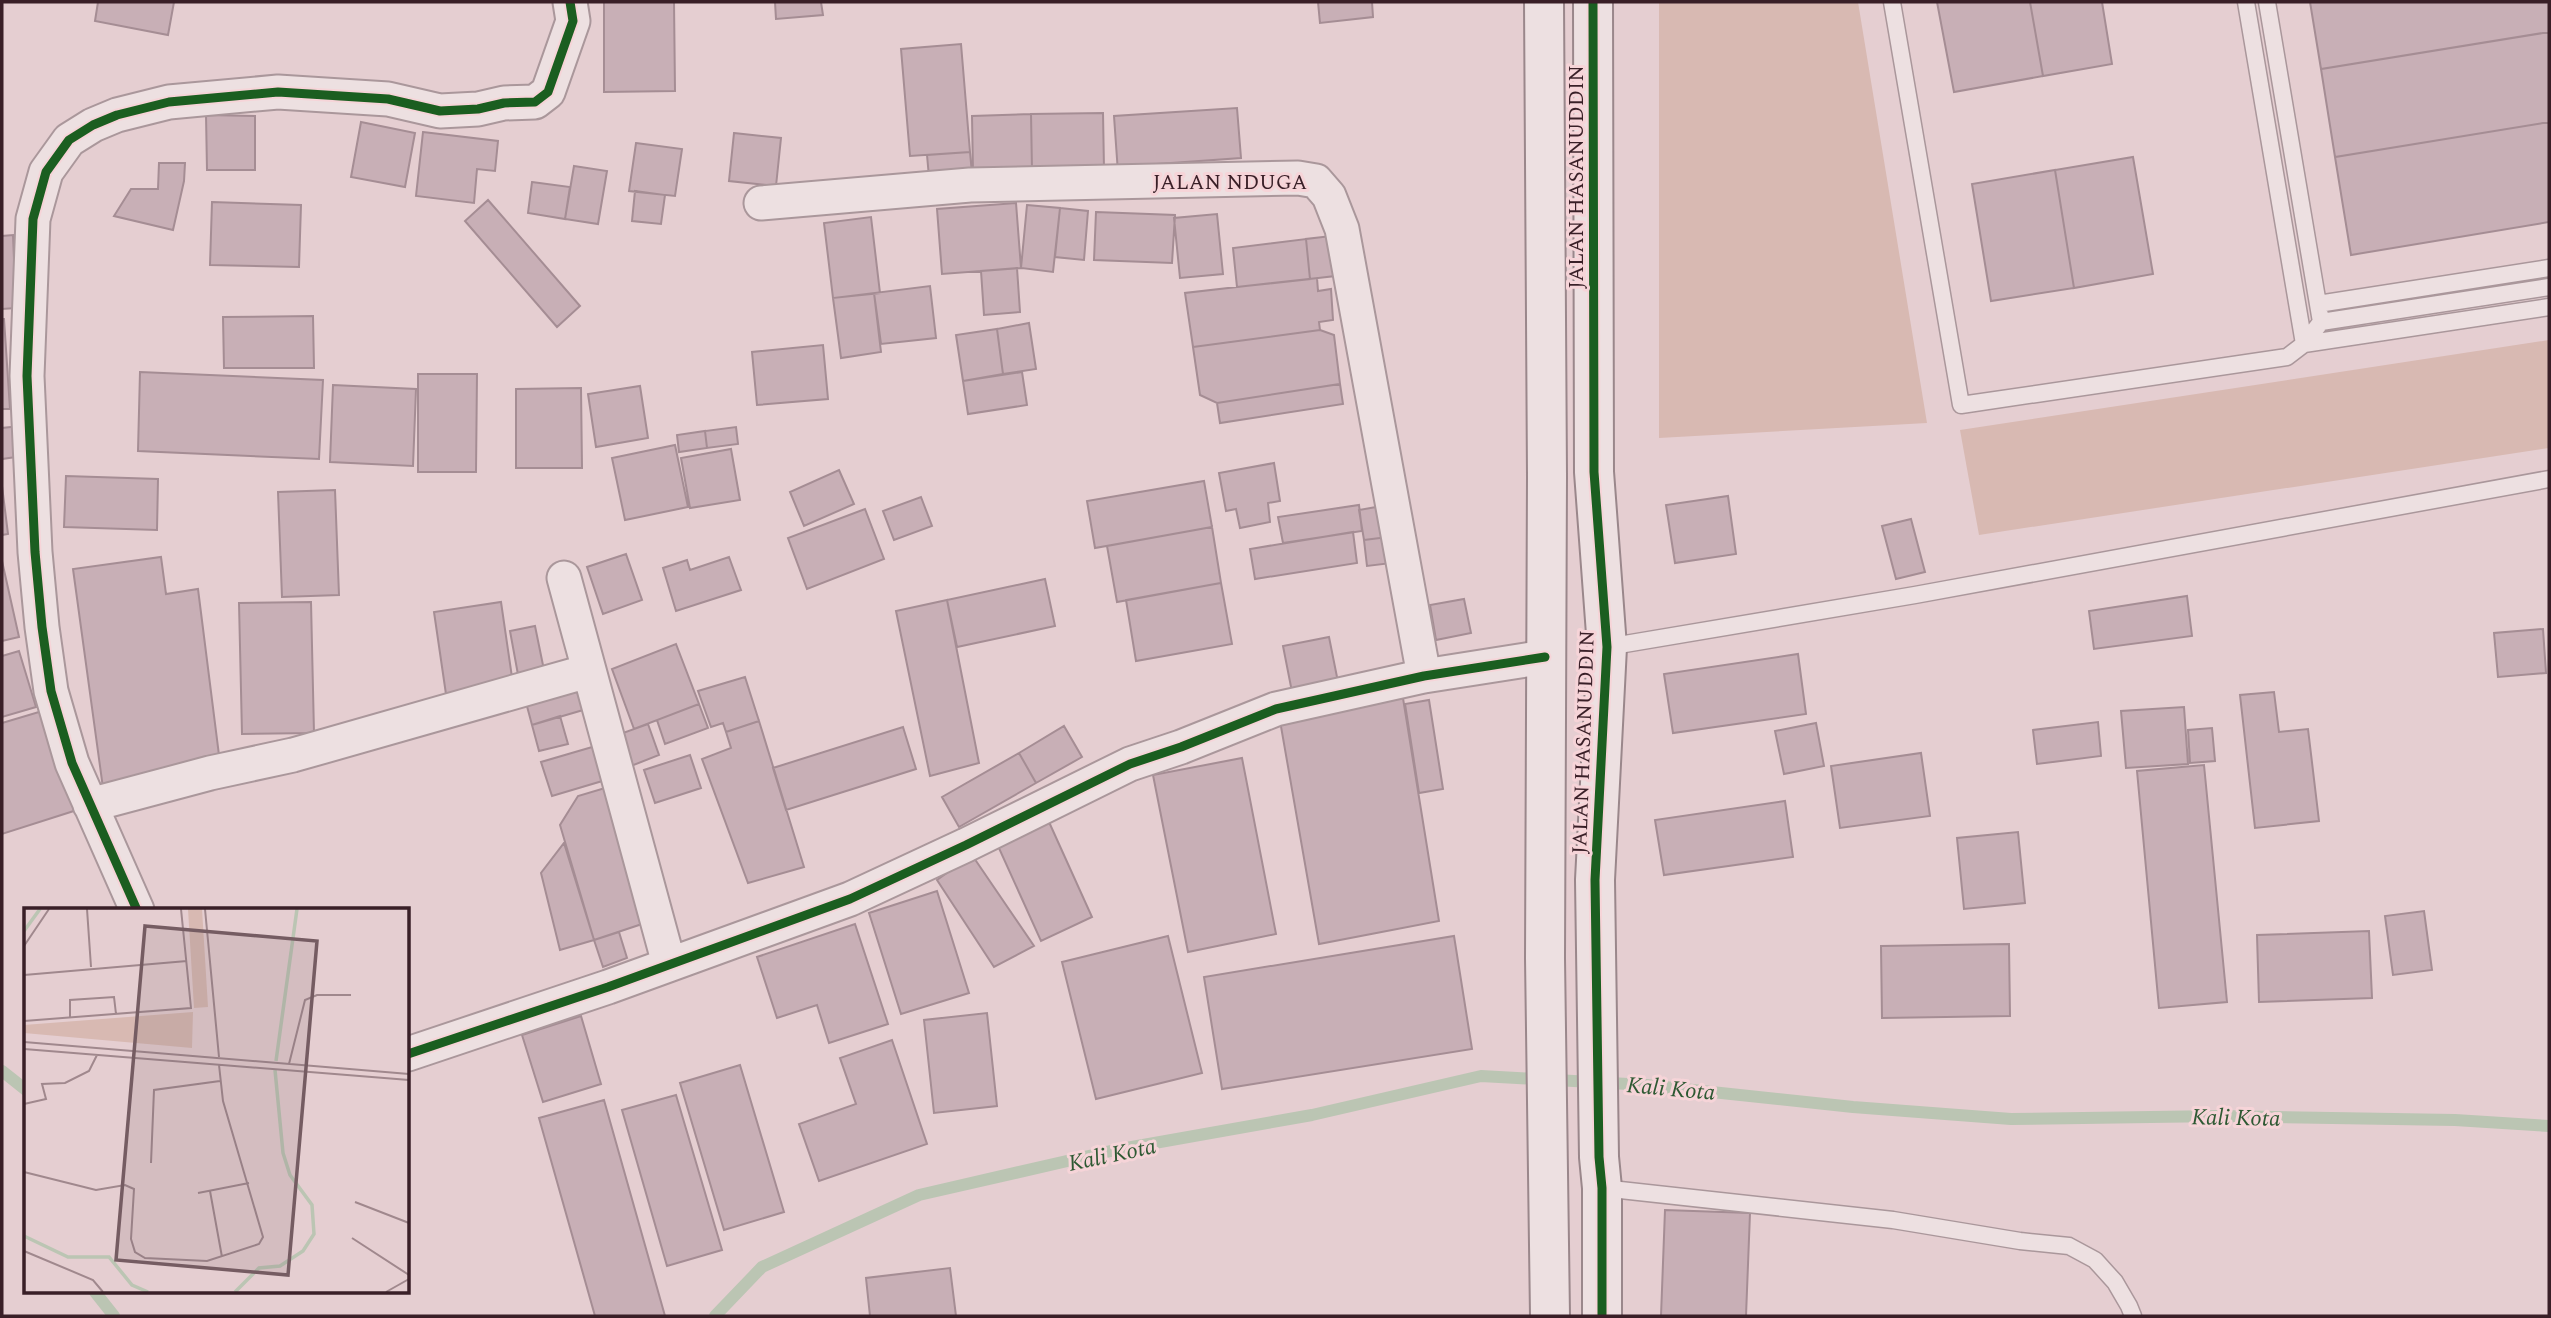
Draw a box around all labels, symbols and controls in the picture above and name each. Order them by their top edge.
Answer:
street label: JALAN HASANUDDIN [1561,65,1593,289]
street label: JALAN NDUGA [1153,167,1308,199]
street label: JALAN HASANUDDIN [1564,630,1604,855]
inset map [24,908,410,1294]
water label: Kali Kota [1625,1068,1717,1111]
water label: Kali Kota [2191,1100,2281,1137]
water label: Kali Kota [1065,1129,1160,1182]

